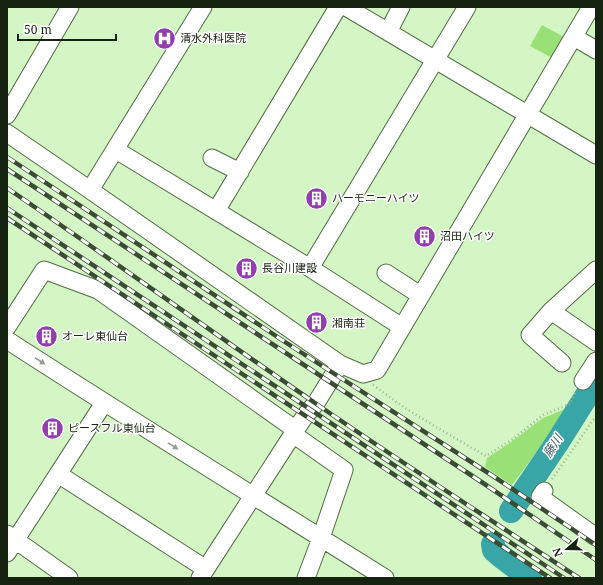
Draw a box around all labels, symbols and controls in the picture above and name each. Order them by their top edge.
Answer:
scale bar [18,16,116,42]
text: 50 m [24,21,52,38]
hospital icon: 清水外科医院 [152,25,178,51]
place label: 清水外科医院 [180,30,246,45]
building icon: ハーモニーハイツ [304,185,330,211]
place label: ハーモニーハイツ [332,190,420,205]
building icon: 沼田ハイツ [411,223,437,249]
place label: 沼田ハイツ [440,228,495,243]
building icon: 長谷川建設 [233,255,259,281]
place label: 長谷川建設 [262,260,317,275]
building icon: 湘南荘 [303,310,329,336]
place label: 湘南荘 [332,315,365,330]
building icon: オーレ東仙台 [34,323,60,349]
place label: オーレ東仙台 [62,328,128,343]
one-way arrow [34,358,46,365]
building icon: ピースフル東仙台 [40,415,66,441]
place label: ピースフル東仙台 [68,420,155,435]
water label: 藤川 [539,429,567,460]
one-way arrow [167,442,179,449]
north arrow [547,529,587,569]
text: N [548,546,566,559]

